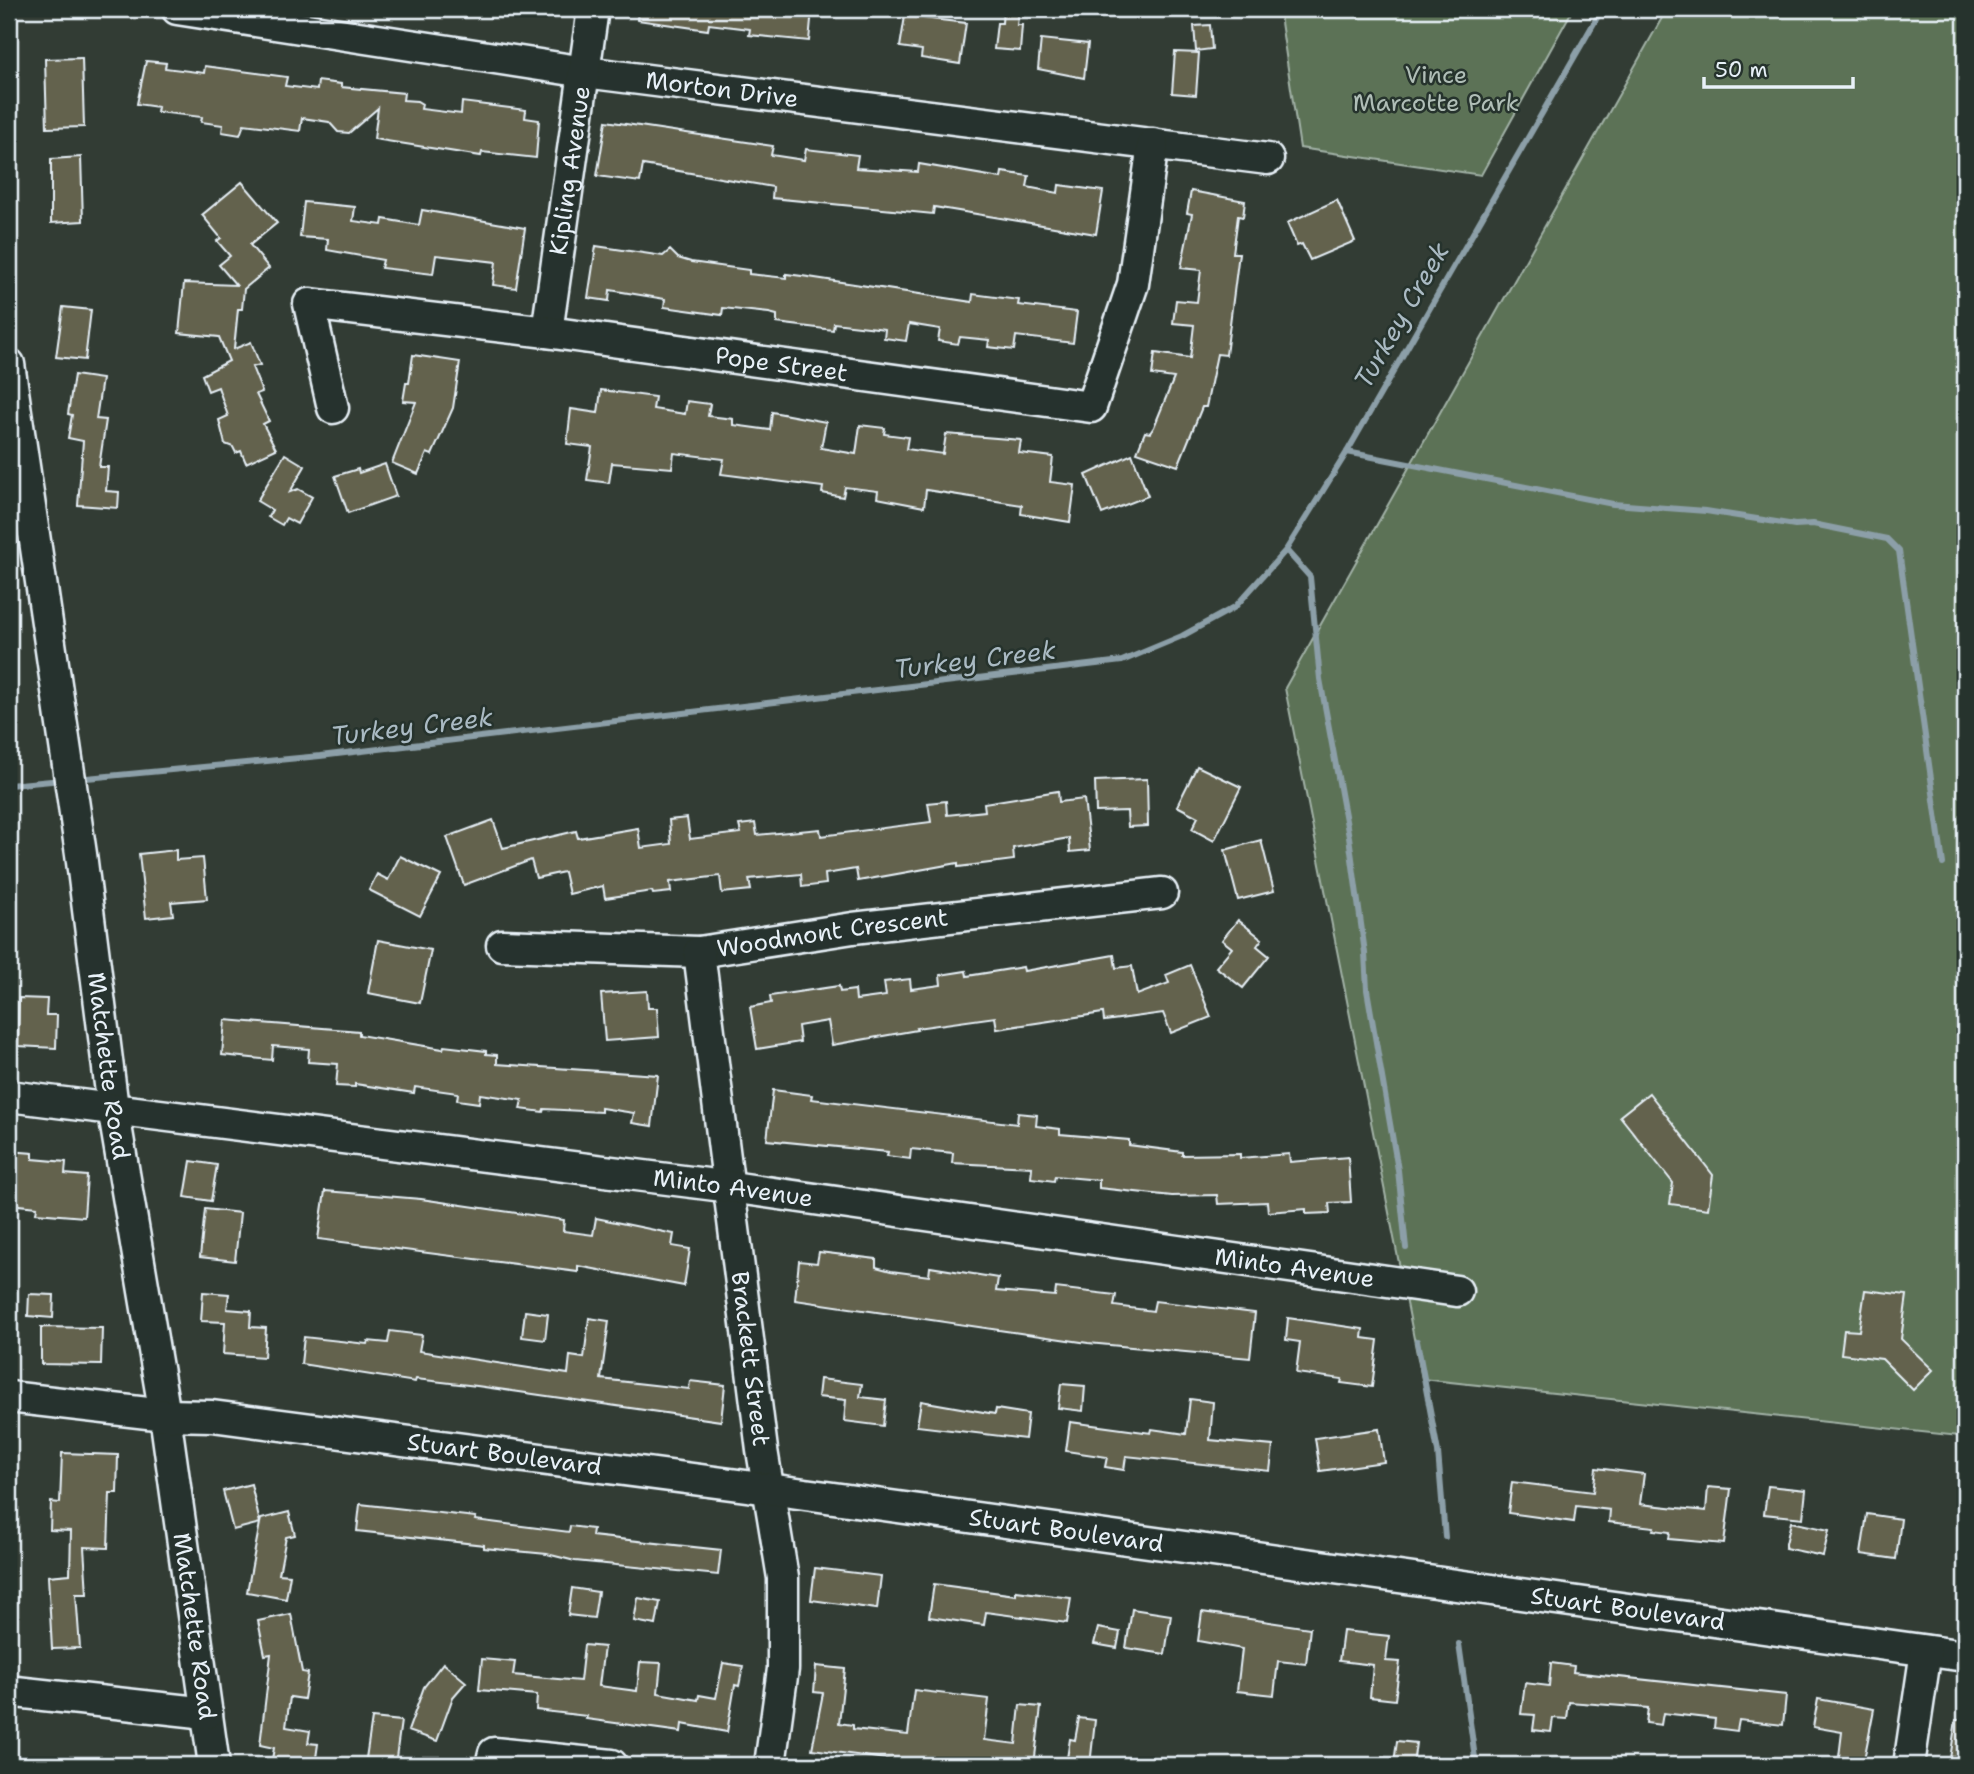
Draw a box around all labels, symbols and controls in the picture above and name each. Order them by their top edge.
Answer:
scale bar [1704,46,1853,90]
text: 50 m [1715,56,1768,84]
park label: Vince Marcotte Park [1353,59,1519,119]
street label: Morton Drive [644,64,800,115]
street label: Kipling Avenue [542,84,598,257]
water label: Turkey Creek [1345,236,1457,394]
street label: Pope Street [713,339,850,389]
water label: Turkey Creek [892,632,1058,686]
water label: Turkey Creek [329,699,495,753]
street label: Woodmont Crescent [715,901,950,965]
street label: Matchette Road [80,970,137,1162]
street label: Minto Avenue [651,1161,815,1215]
street label: Minto Avenue [1213,1240,1377,1295]
street label: Brackett Street [724,1270,777,1448]
street label: Stuart Boulevard [405,1426,604,1483]
street label: Stuart Boulevard [967,1501,1166,1560]
street label: Matchette Road [166,1531,224,1722]
street label: Stuart Boulevard [1529,1580,1727,1638]

